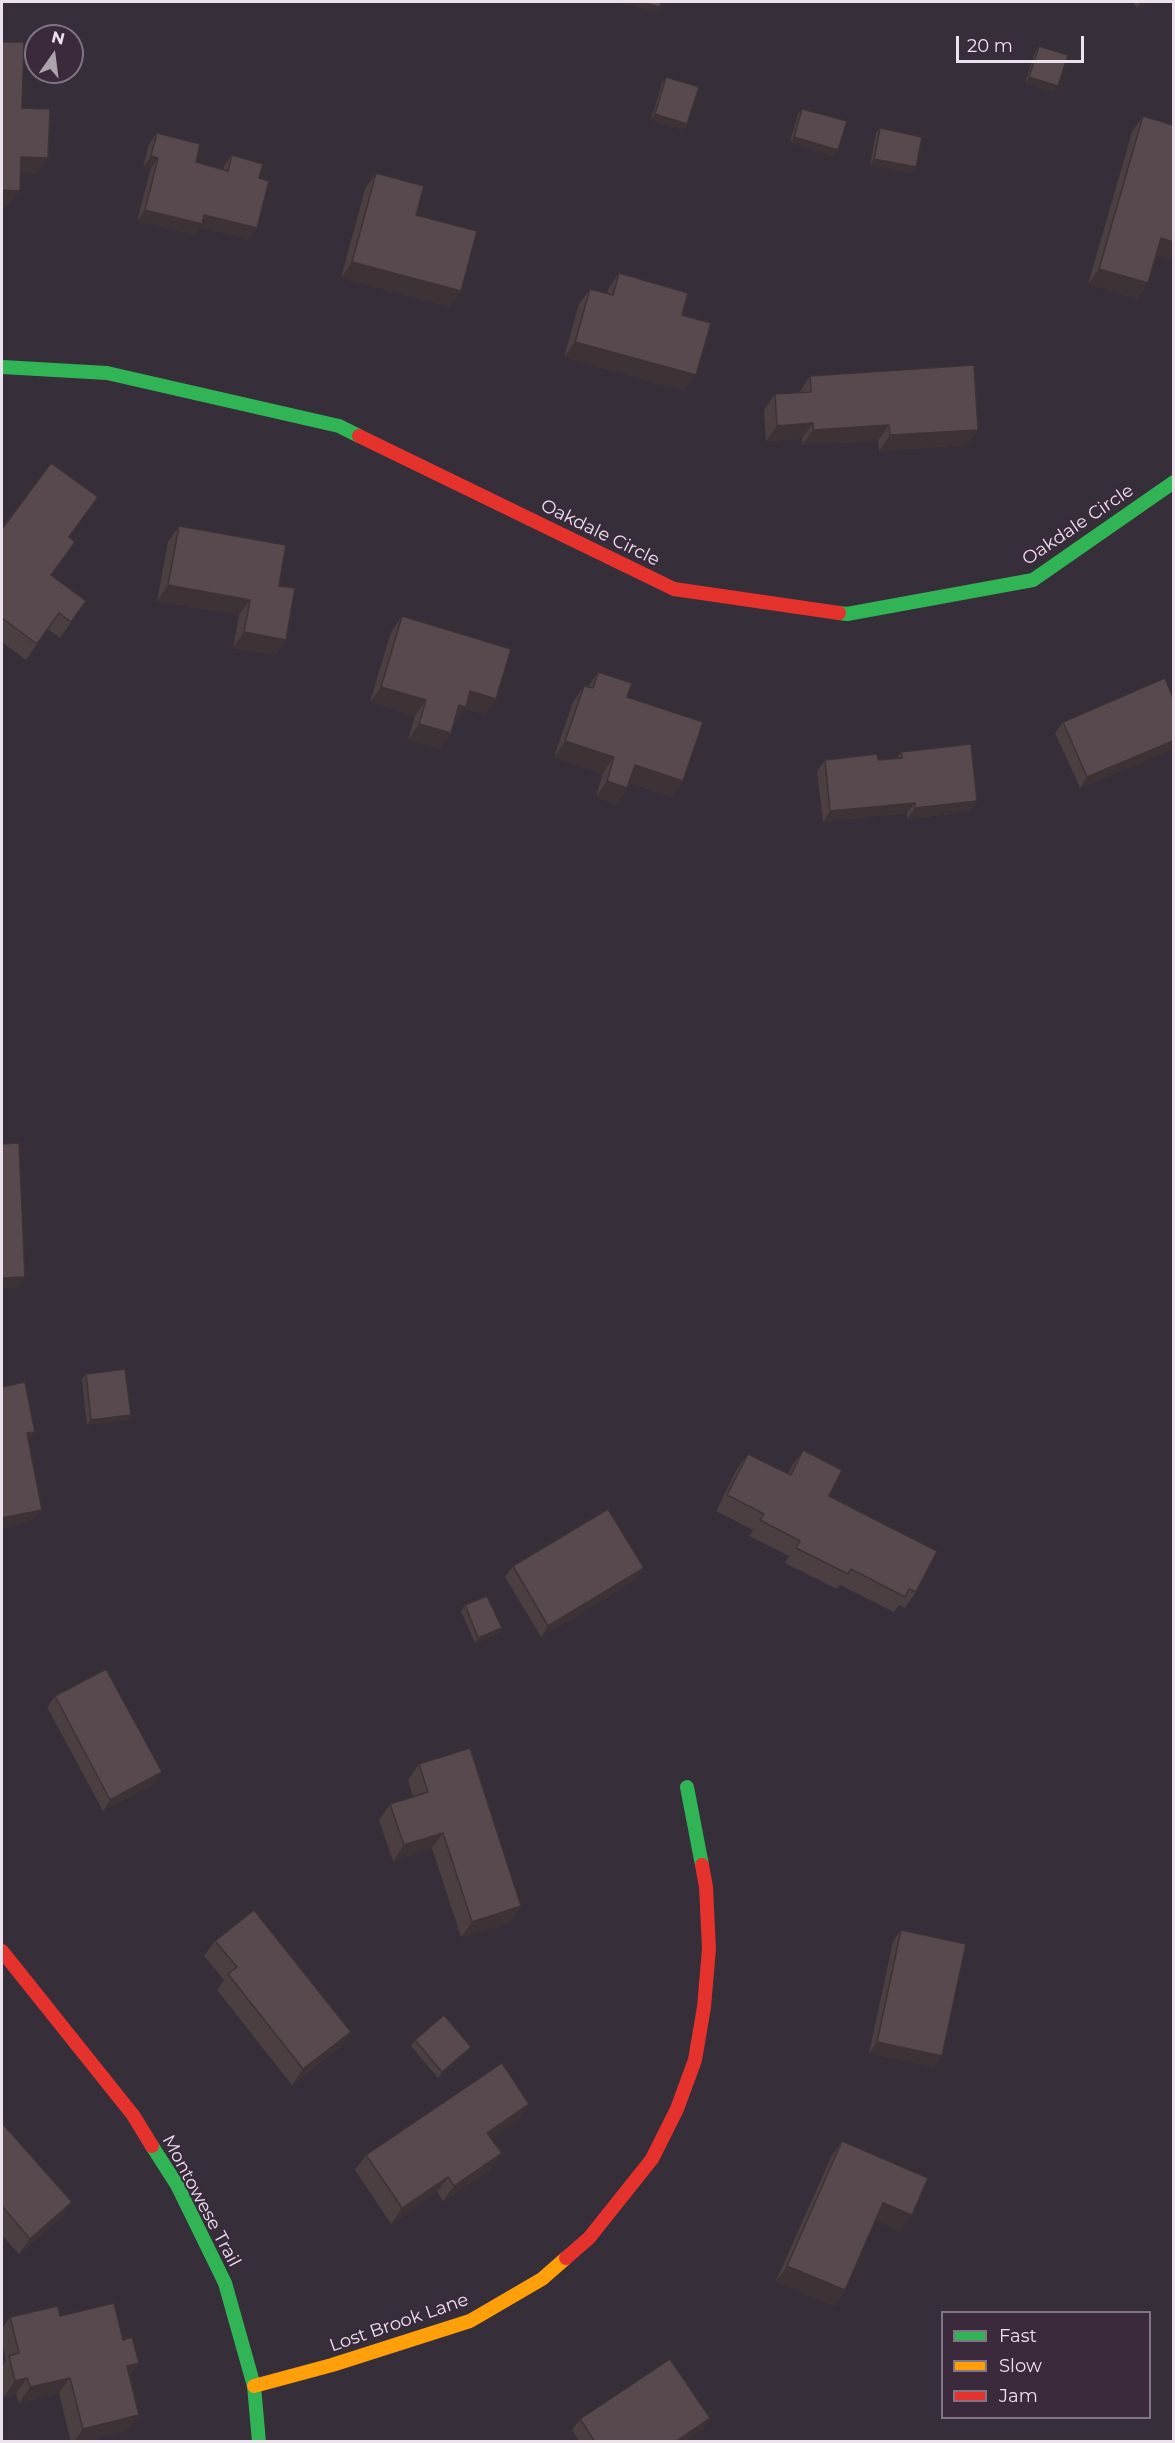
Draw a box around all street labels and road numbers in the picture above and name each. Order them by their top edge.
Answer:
street label: Oakdale Circle [1018,480,1138,570]
street label: Oakdale Circle [537,495,663,571]
street label: Montowese Trail [157,2131,245,2271]
street label: Lost Brook Lane [327,2289,471,2357]

